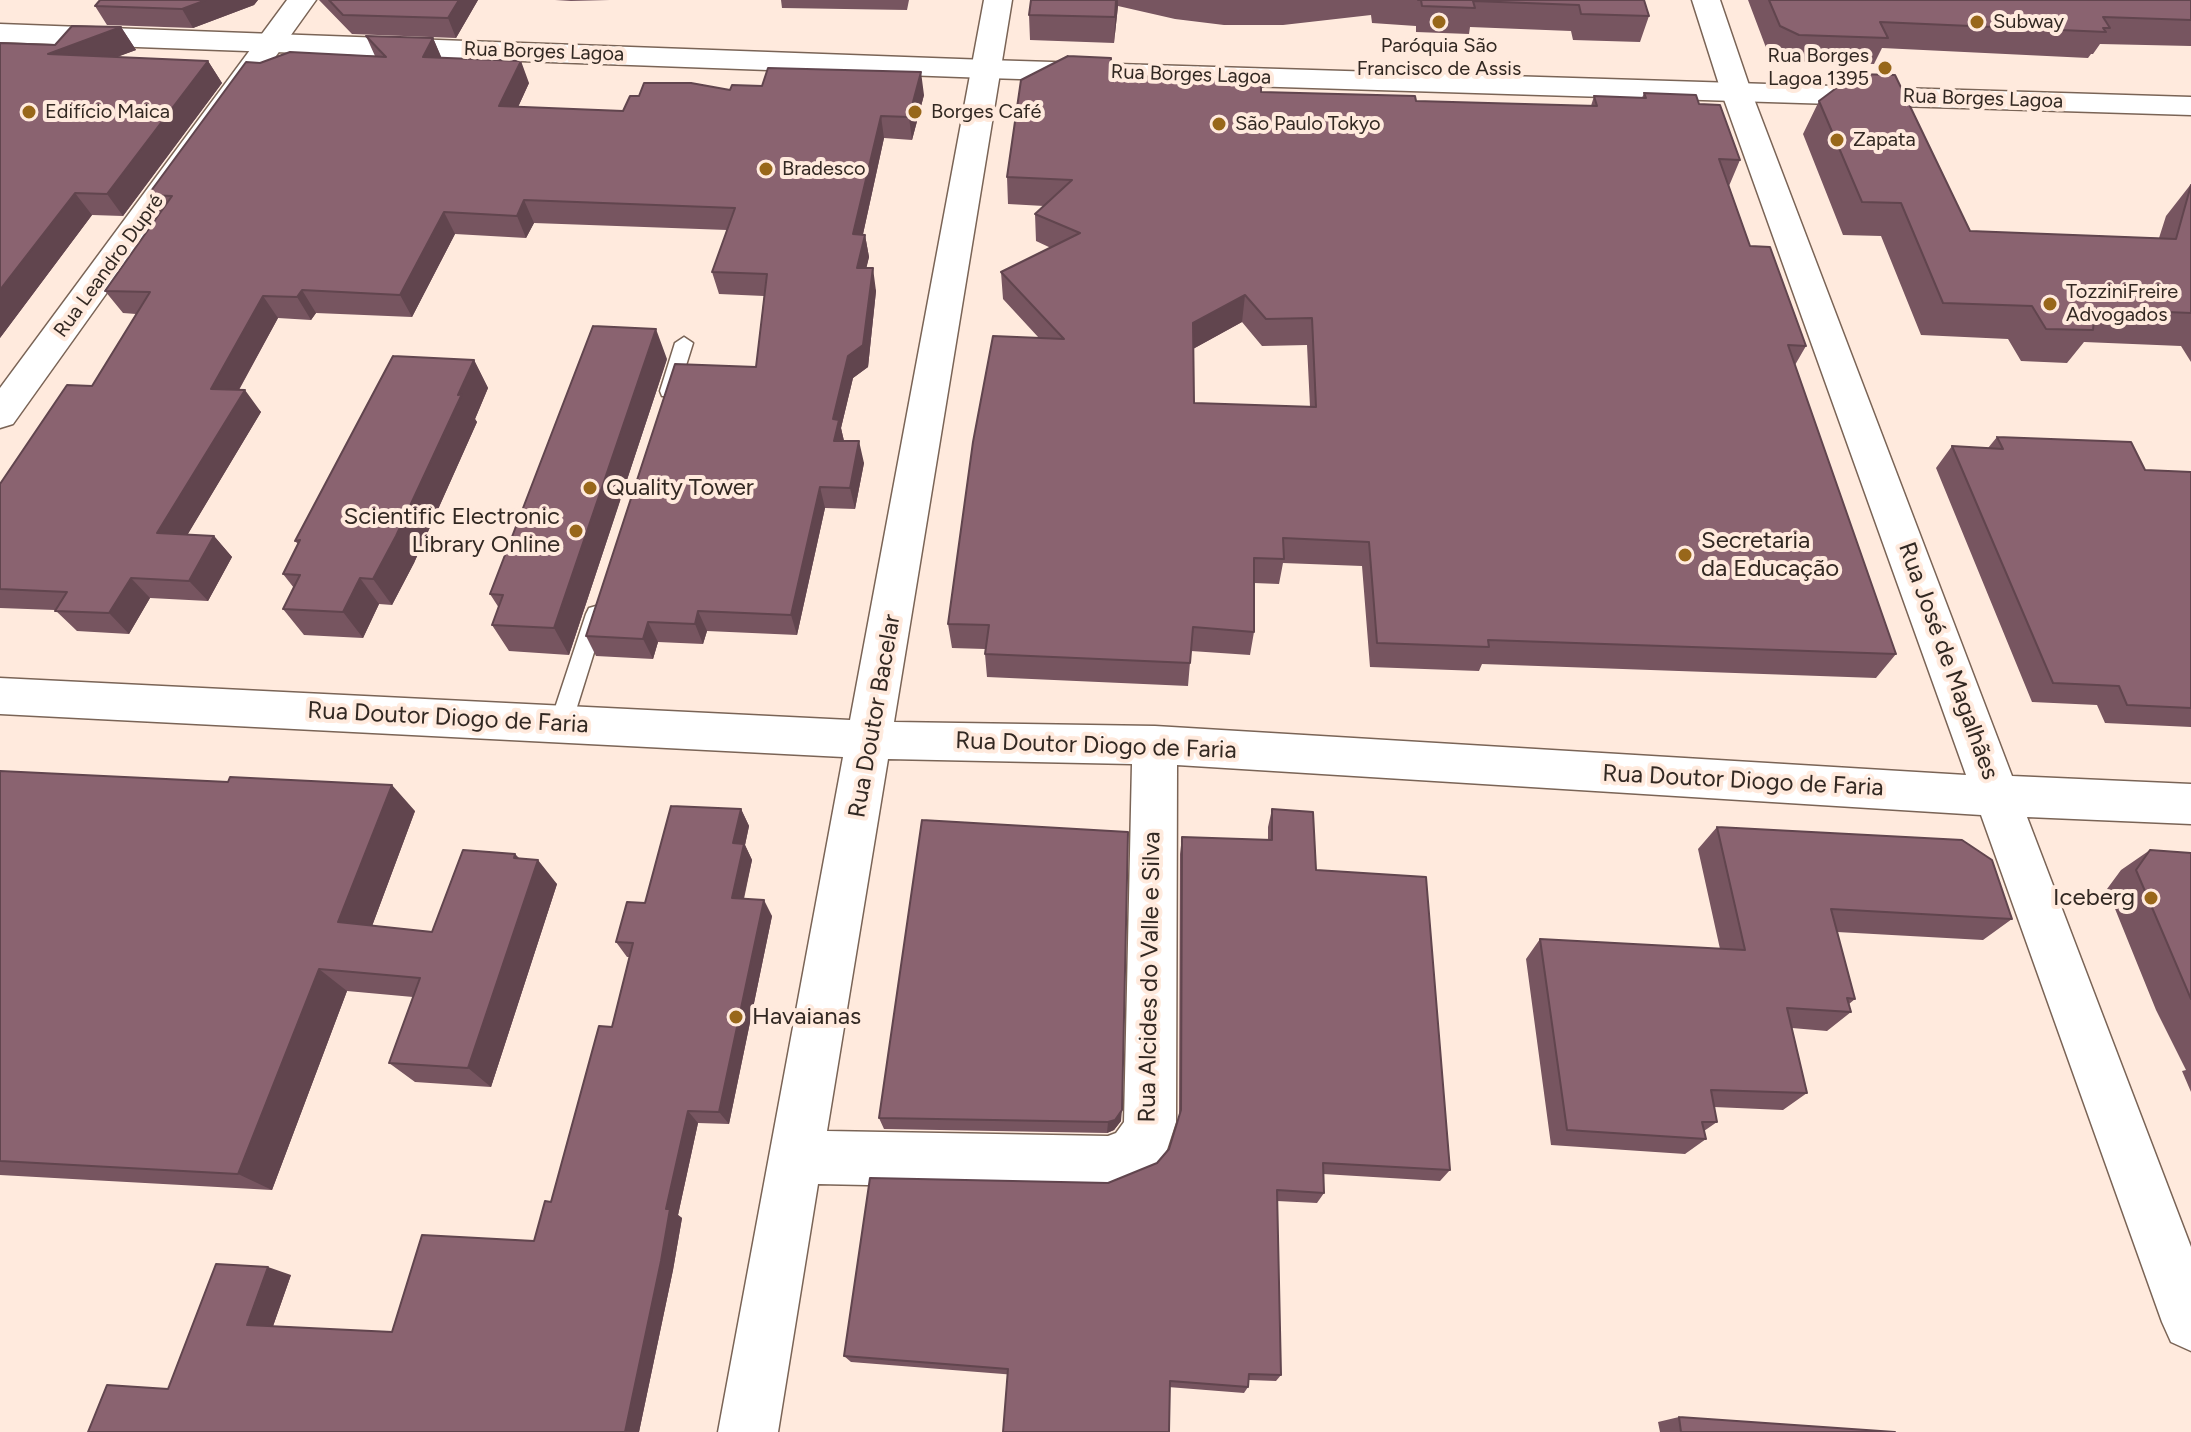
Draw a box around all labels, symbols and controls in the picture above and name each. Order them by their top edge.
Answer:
place label: Subway [1993,10,2064,34]
marker: Paróquia São Francisco de Assis [1430,13,1448,31]
marker: Subway [1968,13,1986,31]
place label: Paróquia São Francisco de Assis [1357,34,1521,81]
street label: Rua Borges Lagoa [463,37,625,67]
place label: Rua Borges Lagoa 1395 [1768,44,1869,91]
marker: Rua Borges Lagoa 1395 [1876,59,1894,77]
street label: Rua Borges Lagoa [1110,60,1272,90]
street label: Rua Borges Lagoa [1902,84,2064,114]
place label: Edifício Maica [45,100,170,124]
place label: Borges Café [931,100,1041,124]
marker: Edifício Maica [20,103,38,121]
marker: Borges Café [906,103,924,121]
place label: São Paulo Tokyo [1235,112,1381,136]
marker: São Paulo Tokyo [1210,115,1228,133]
place label: Zapata [1853,128,1916,152]
marker: Zapata [1828,131,1846,149]
place label: Bradesco [782,157,866,181]
marker: Bradesco [757,160,775,178]
street label: Rua Leandro Dupré [49,190,169,342]
place label: TozziniFreire Advogados [2066,280,2178,327]
marker: TozziniFreire Advogados [2041,295,2059,313]
place label: Quality Tower [606,474,754,502]
marker: Quality Tower [581,479,599,497]
place label: Scientific Electronic Library Online [344,503,560,559]
marker: Scientific Electronic Library Online [567,522,585,540]
place label: Secretaria da Educação [1701,527,1839,583]
street label: Rua José de Magalhães [1892,538,2004,784]
marker: Secretaria da Educação [1676,546,1694,564]
street label: Rua Doutor Bacelar [843,612,907,820]
street label: Rua Doutor Diogo de Faria [307,696,589,740]
street label: Rua Doutor Diogo de Faria [955,727,1237,765]
street label: Rua Doutor Diogo de Faria [1602,759,1884,803]
street label: Rua Alcides do Valle e Silva [1133,831,1167,1123]
place label: Iceberg [2053,884,2135,912]
marker: Iceberg [2142,889,2160,907]
place label: Havaianas [752,1003,861,1031]
marker: Havaianas [727,1008,745,1026]

